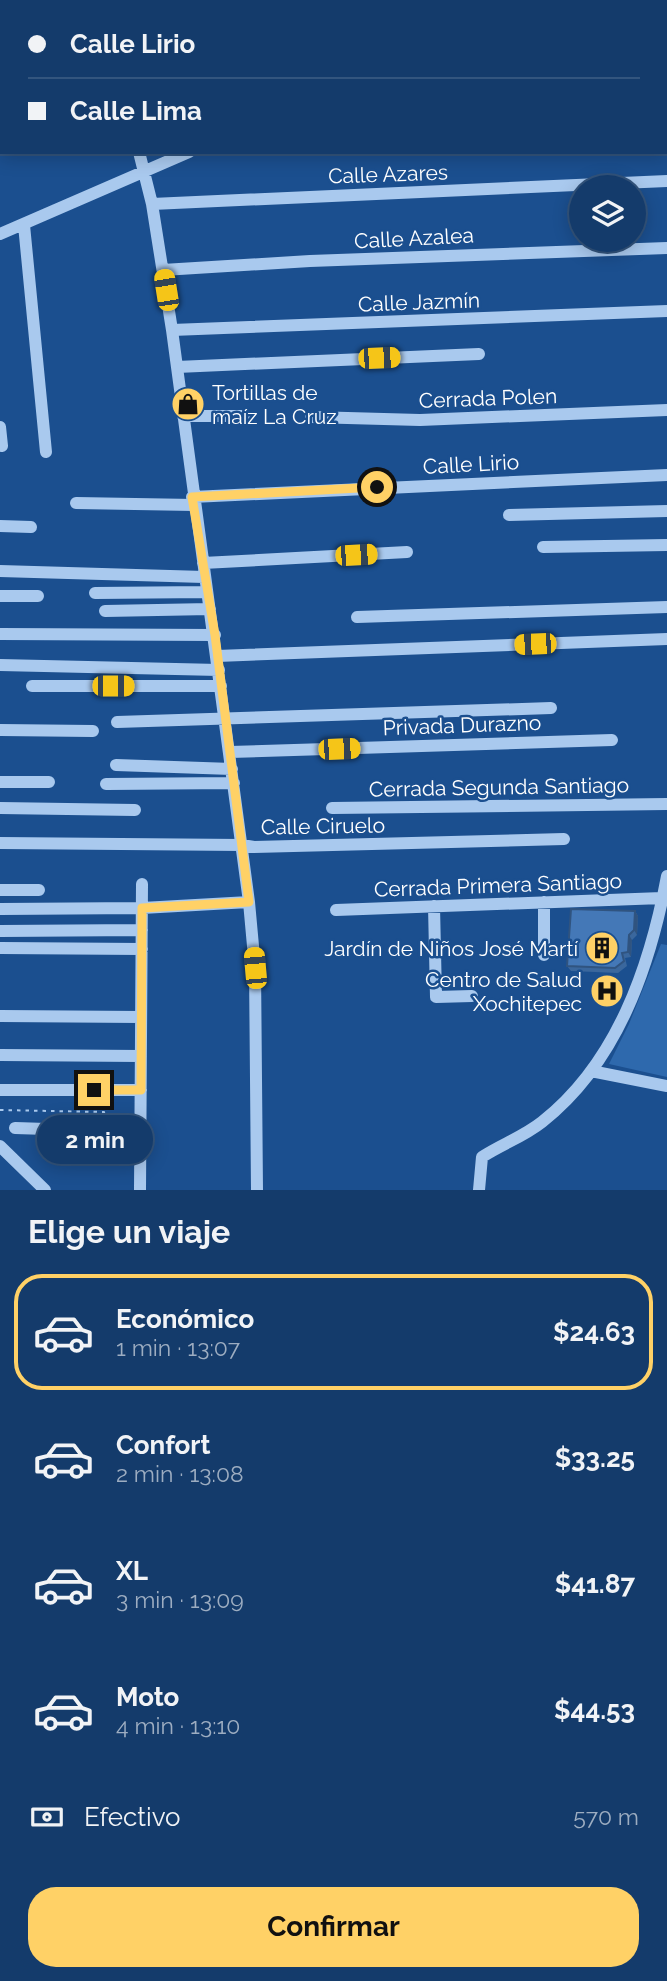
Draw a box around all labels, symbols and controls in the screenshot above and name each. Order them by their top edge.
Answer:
text: Calle Lirio [70,29,195,59]
text: Calle Lima [70,96,202,126]
street label: Calle Azares [328,159,448,189]
map controls [569,175,646,252]
button: layers [569,175,646,252]
street label: Calle Azalea [354,222,474,254]
car [153,268,180,312]
street label: Calle Jazmín [357,287,481,317]
car [358,347,401,369]
place label: Tortillas de maíz La Cruz [212,380,337,429]
street label: Cerrada Polen [418,383,558,413]
shop icon: Tortillas de maíz La Cruz [169,385,207,423]
street label: Calle Lirio [422,449,520,479]
route start [361,471,393,503]
car [335,543,378,567]
car [514,633,557,655]
car [93,676,135,697]
street label: Privada Durazno [382,710,542,740]
car [318,738,361,760]
street label: Cerrada Segunda Santiago [369,772,629,802]
street label: Calle Ciruelo [261,812,385,840]
street label: Cerrada Primera Santiago [373,868,623,902]
building icon: Jardín de Niños José Martí [583,929,621,967]
place label: Jardín de Niños José Martí [324,936,578,961]
car [243,946,268,990]
place label: Centro de Salud Xochitepec [425,967,582,1016]
hospital icon: Centro de Salud Xochitepec [588,972,626,1010]
route end [78,1074,110,1106]
callout: 2 min [36,1114,152,1164]
text: 2 min [65,1126,125,1153]
text: Elige un viaje [28,1213,230,1250]
icon: car [32,1301,95,1364]
text: Económico [116,1304,254,1334]
text: $24.63 [553,1317,635,1347]
text: 1 min · 13:07 [116,1334,240,1361]
icon: car [32,1427,95,1490]
text: Confort [116,1430,210,1460]
text: $33.25 [555,1443,635,1473]
text: 2 min · 13:08 [116,1460,244,1487]
icon: car [32,1553,95,1616]
text: XL [116,1556,148,1586]
text: $41.87 [555,1569,635,1599]
text: 3 min · 13:09 [116,1586,244,1613]
icon: car [32,1679,95,1742]
text: Moto [116,1682,179,1712]
text: $44.53 [554,1695,635,1725]
text: 4 min · 13:10 [116,1712,240,1739]
icon: cash [28,1798,66,1836]
text: Efectivo [84,1802,181,1832]
text: 570 m [573,1803,639,1830]
button: Confirmar [28,1887,639,1967]

